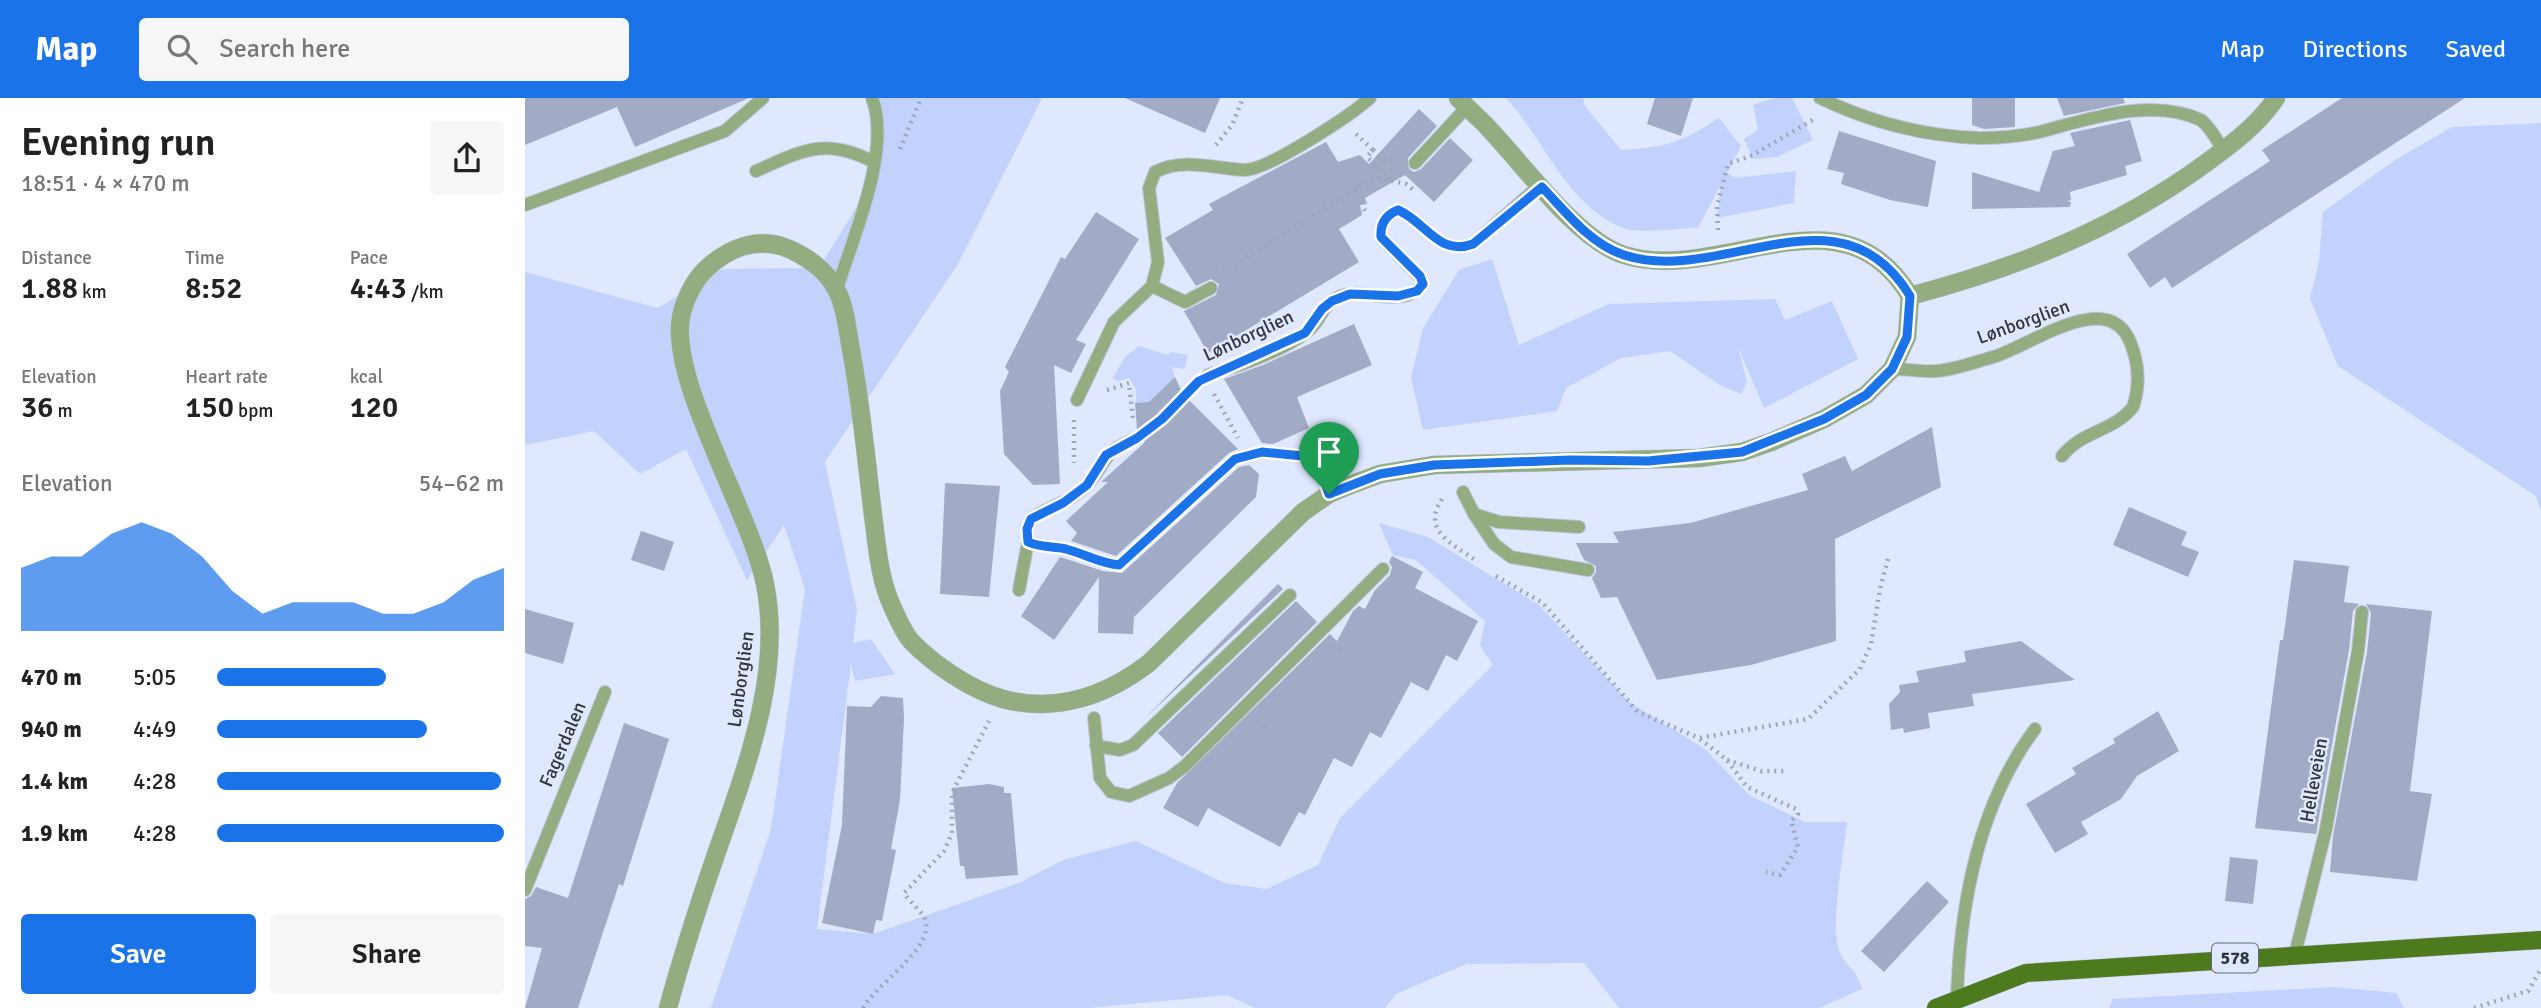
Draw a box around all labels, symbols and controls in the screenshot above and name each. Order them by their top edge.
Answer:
search box [139,18,629,81]
text: Map [35,29,97,70]
icon: search [163,30,201,68]
text: Search here [219,33,350,65]
text: Map [2220,34,2265,64]
text: Directions [2303,34,2408,64]
text: Saved [2446,34,2506,64]
text: Evening run [21,119,215,166]
button: share [430,121,504,195]
text: 18:51 · 4 × 470 m [21,169,190,198]
text: Distance [21,246,92,270]
text: Time [185,246,224,270]
text: Pace [350,246,388,270]
text: 1.88 [21,270,78,307]
text: 8:52 [185,270,242,307]
text: 4:43 [350,270,407,307]
text: km [78,280,107,304]
text: /km [407,280,444,304]
street label: Lønborglien [1974,294,2073,350]
street label: Lønborglien [1199,305,1297,367]
text: Elevation [21,365,97,389]
text: Heart rate [185,365,268,389]
text: kcal [350,365,383,389]
text: 36 [21,389,53,426]
text: 150 [185,389,234,426]
text: 120 [350,389,398,426]
text: m [53,399,73,423]
text: bpm [234,399,273,423]
pin [1299,422,1359,494]
icon: arrive [1310,433,1348,471]
text: Elevation [21,469,113,498]
text: 54–62 m [419,469,504,498]
street label: Lønborglien [722,629,760,729]
text: 470 m [21,663,82,692]
text: 5:05 [133,663,176,692]
street label: Fagerdalen [534,698,592,791]
text: 940 m [21,715,82,744]
text: 4:49 [133,715,176,744]
street label: Helleveien [2295,736,2333,824]
text: 1.4 km [21,767,88,796]
text: 4:28 [133,767,176,796]
text: 1.9 km [21,819,88,848]
text: 4:28 [133,819,176,848]
button: Save [21,914,256,994]
button: Share [270,914,504,994]
road number: 578 [2212,944,2258,972]

